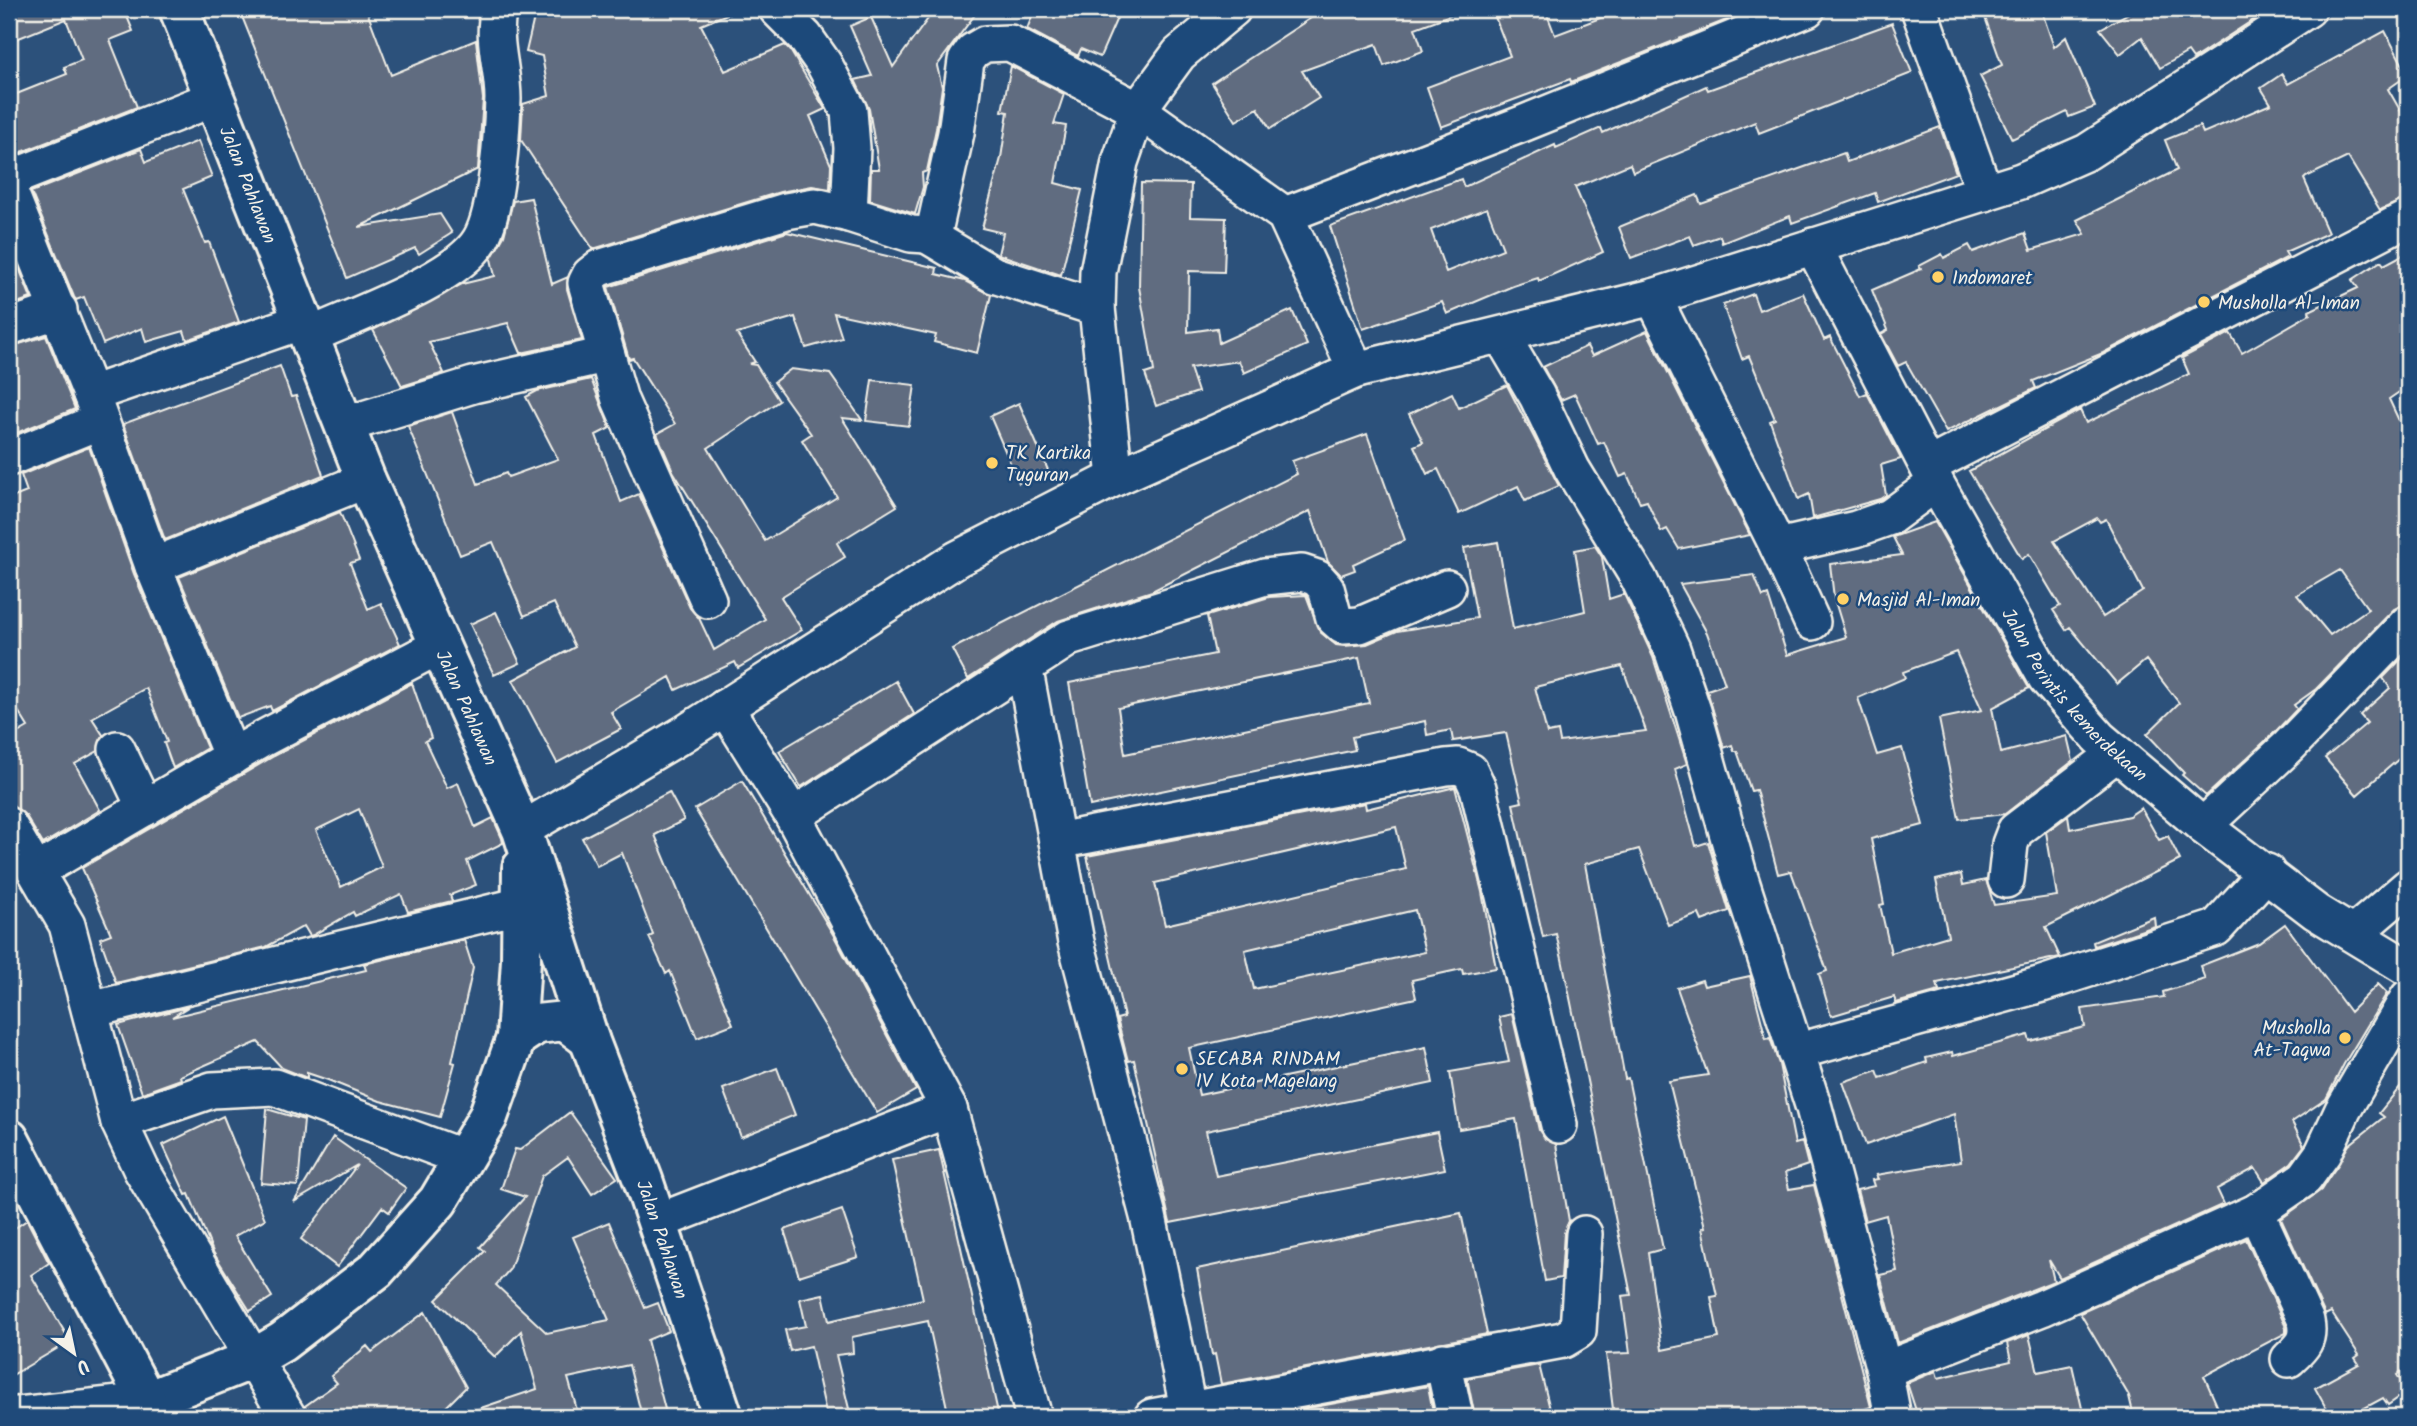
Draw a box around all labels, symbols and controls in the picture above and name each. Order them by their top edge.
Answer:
street label: Jalan Pahlawan [210,122,284,249]
place label: Indomaret [1952,264,2033,294]
marker: Indomaret [1930,269,1946,285]
place label: Musholla Al-Iman [2218,289,2360,319]
marker: Musholla Al-Iman [2196,294,2212,310]
place label: TK Kartika Tuguran [1006,439,1091,491]
marker: TK Kartika Tuguran [984,455,1000,471]
place label: Masjid Al-Iman [1857,586,1980,616]
marker: Masjid Al-Iman [1835,591,1851,607]
street label: Jalan Perintis kemerdekaan [1993,603,2154,790]
street label: Jalan Pahlawan [427,646,505,771]
place label: Musholla At-Taqwa [2254,1014,2331,1066]
marker: Musholla At-Taqwa [2337,1030,2353,1046]
place label: SECABA RINDAM IV Kota Magelang [1196,1045,1340,1097]
marker: SECABA RINDAM IV Kota Magelang [1174,1061,1190,1077]
street label: Jalan Pahlawan [627,1176,695,1303]
north arrow [38,1318,108,1388]
text: U [69,1350,95,1382]

